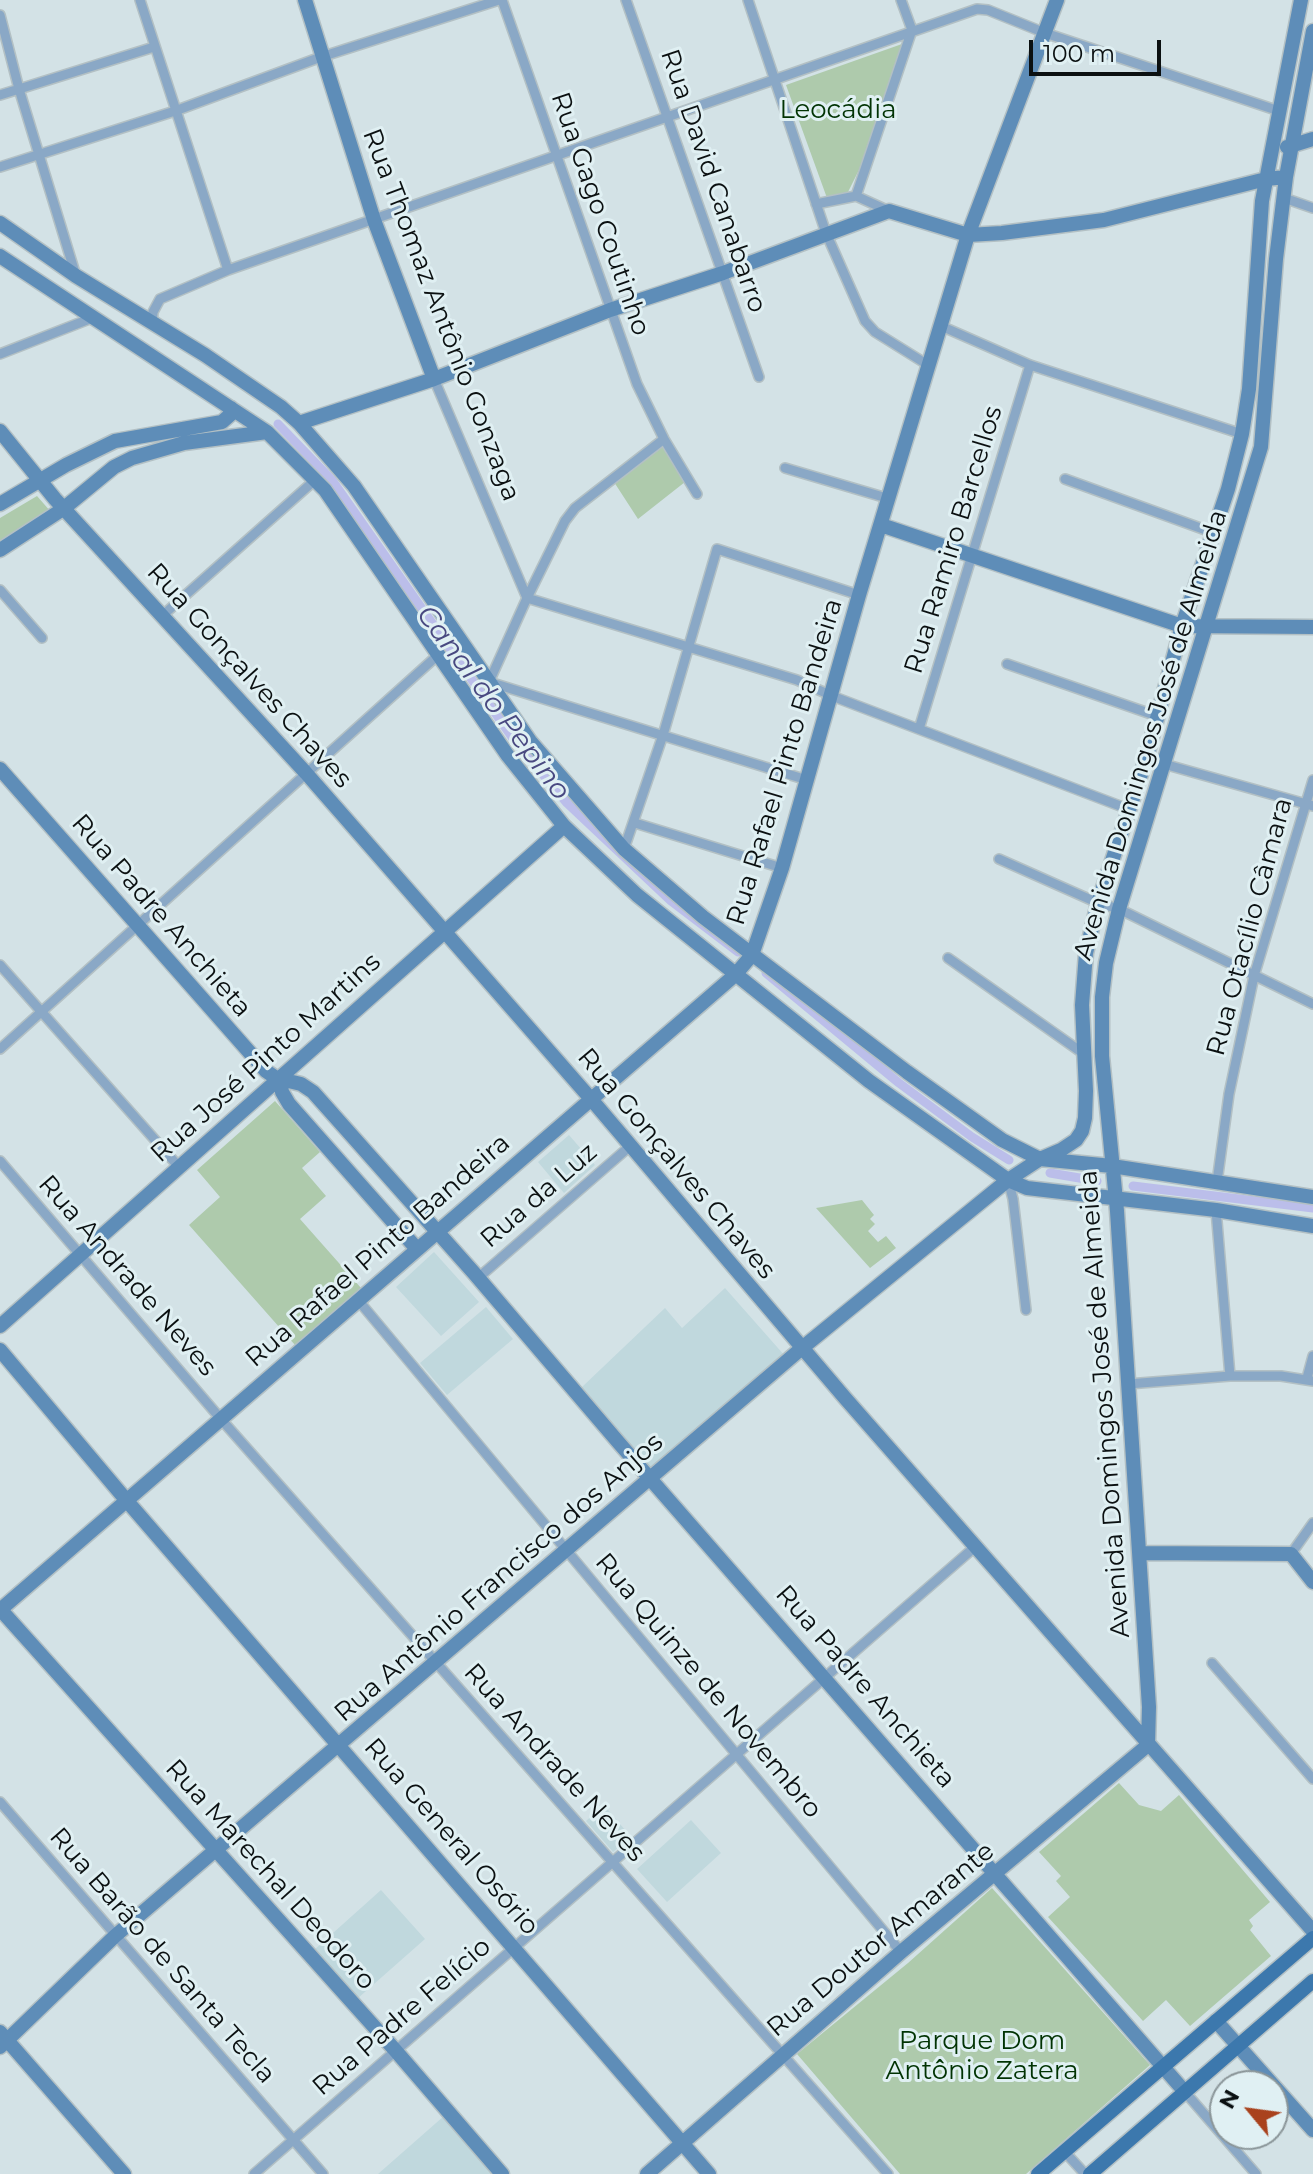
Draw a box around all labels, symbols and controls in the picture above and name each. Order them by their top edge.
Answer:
scale bar [1033,24,1165,74]
text: 100 m [1043,39,1115,68]
street label: Rua David Canabarro [653,45,773,317]
street label: Rua Gago Coutinho [544,88,656,340]
park label: Leocádia [779,94,897,126]
street label: Rua Thomaz Antônio Gonzaga [355,124,527,506]
street label: Rua Ramiro Barcellos [898,402,1010,678]
street label: Avenida Domingos José de Almeida [1068,506,1234,964]
street label: Rua Gonçalves Chaves [140,557,358,795]
street label: Rua Rafael Pinto Bandeira [720,595,850,929]
water label: Canal do Pepino [409,599,577,807]
street label: Rua Otacílio Câmara [1201,795,1299,1059]
street label: Rua Padre Anchieta [64,808,258,1024]
street label: Rua José Pinto Martins [145,947,387,1169]
street label: Rua Gonçalves Chaves [570,1042,782,1286]
street label: Rua Rafael Pinto Bandeira [240,1128,516,1374]
street label: Rua da Luz [474,1137,604,1255]
street label: Rua Andrade Neves [31,1169,223,1383]
street label: Avenida Domingos José de Almeida [1073,1169,1137,1639]
street label: Rua Antônio Francisco dos Anjos [329,1427,669,1729]
street label: Rua Quinze de Novembro [588,1547,828,1825]
street label: Rua Padre Anchieta [768,1579,962,1795]
street label: Rua Andrade Neves [457,1658,651,1868]
street label: Rua General Osório [357,1732,545,1942]
street label: Rua Marechal Deodoro [158,1753,382,1997]
street label: Rua Barão de Santa Tecla [43,1822,281,2090]
street label: Rua Doutor Amarante [761,1836,1001,2044]
street label: Rua Padre Felício [307,1931,497,2103]
park label: Parque Dom Antônio Zatera [885,2025,1079,2086]
north arrow [1209,2070,1289,2150]
text: N [1213,2085,1245,2113]

